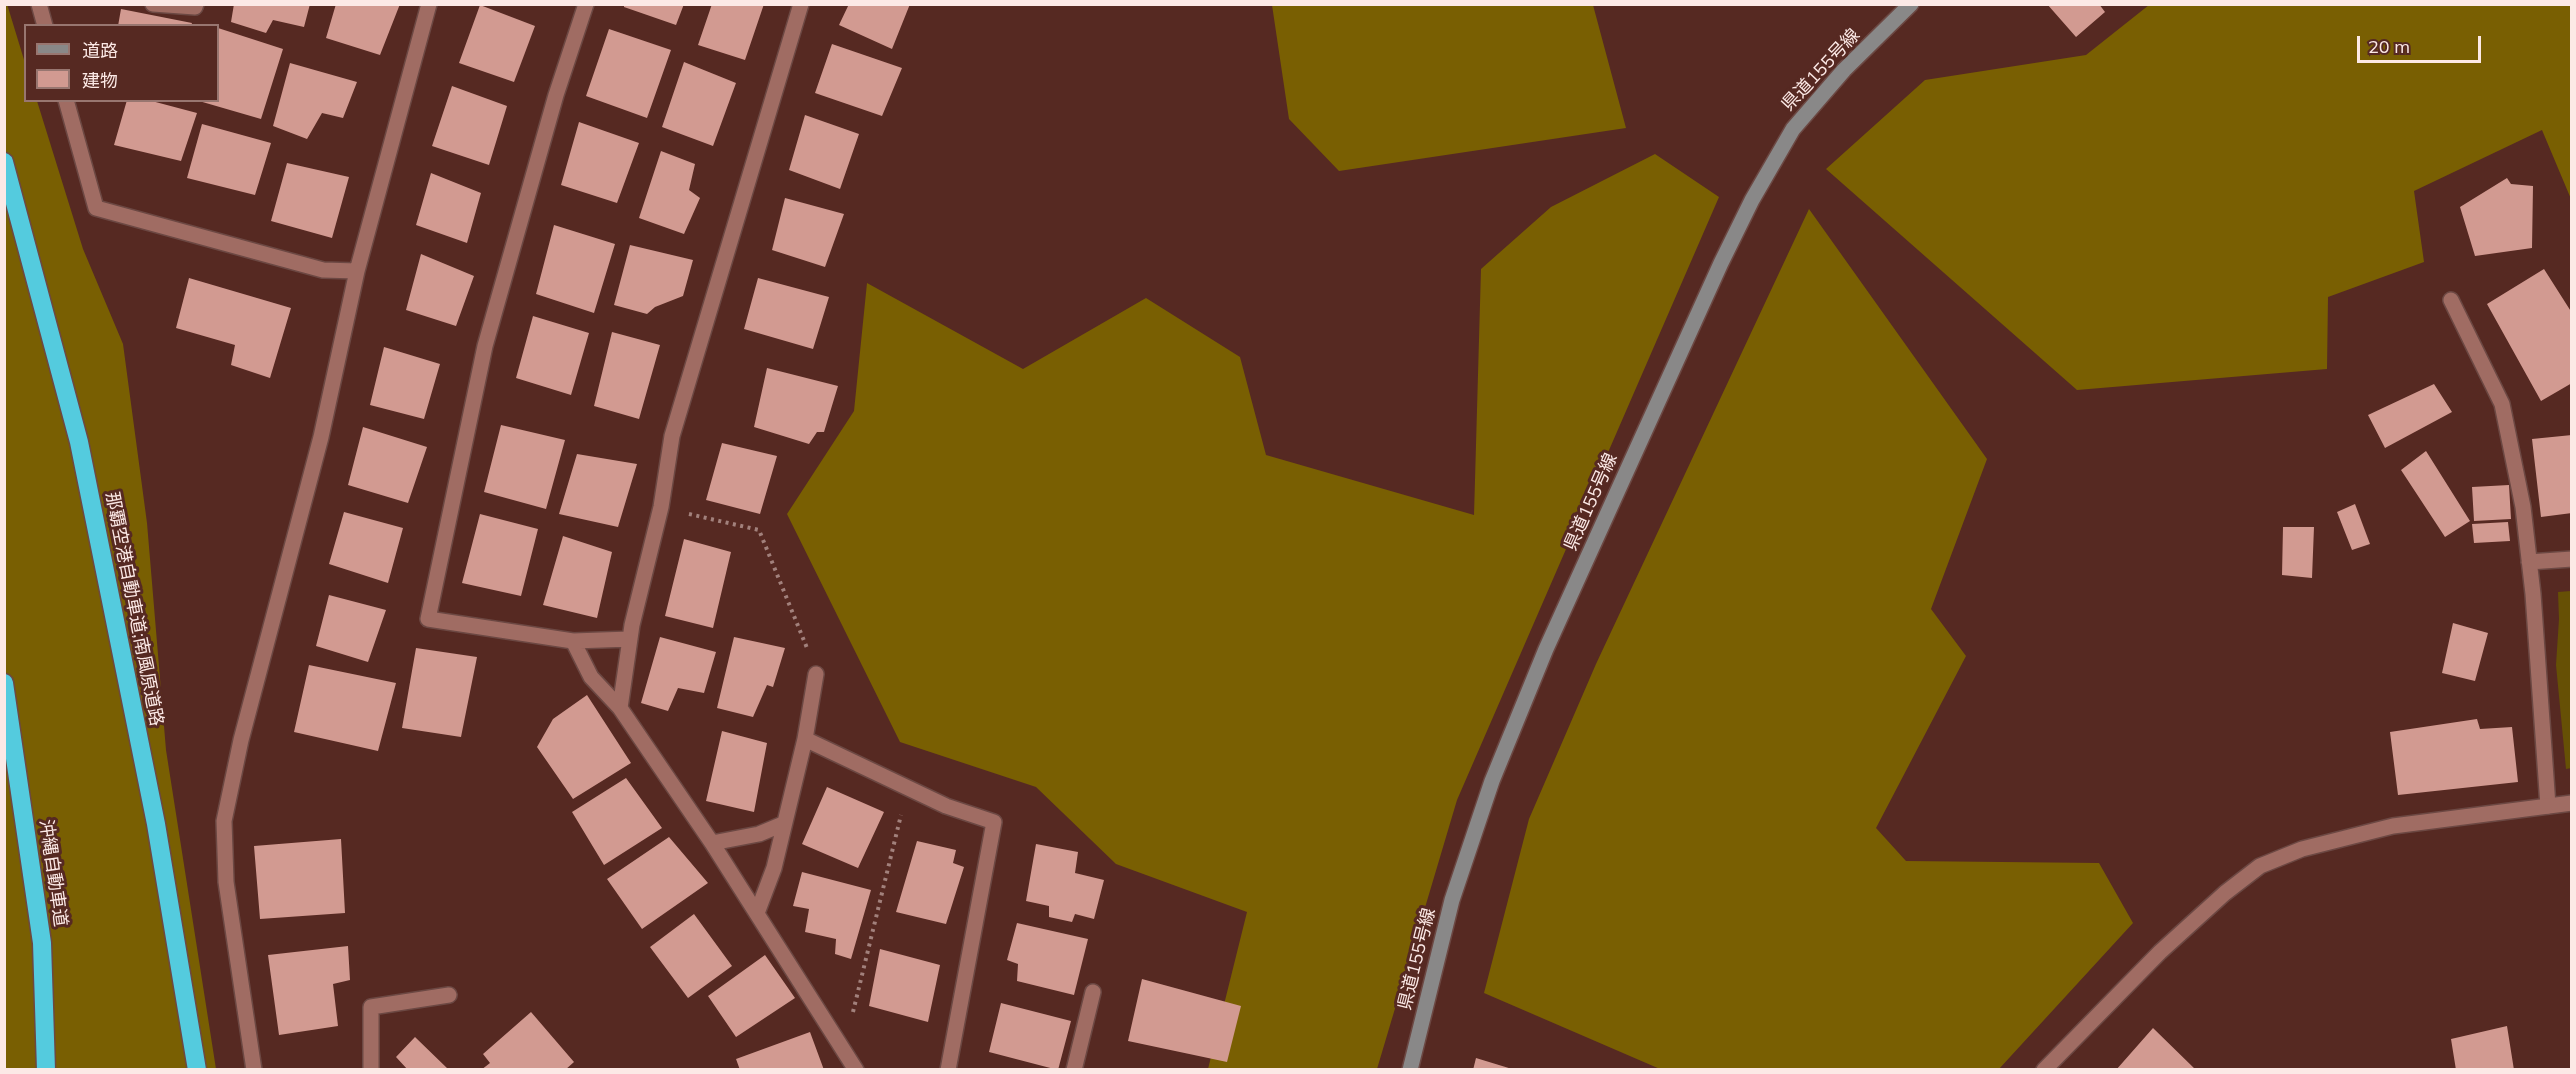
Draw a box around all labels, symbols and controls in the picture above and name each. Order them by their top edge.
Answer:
legend [24,24,219,102]
street label: 県道155号線 [1778,24,1864,116]
scale bar [2360,24,2484,62]
text: 20 m [2368,35,2410,58]
text: 道路 [82,39,118,62]
text: 建物 [82,69,118,92]
street label: 県道155号線 [1560,450,1622,554]
street label: 那覇空港自動車道;南風原道路 [101,490,167,728]
street label: 沖縄自動車道 [35,818,71,928]
street label: 県道155号線 [1394,906,1440,1012]

